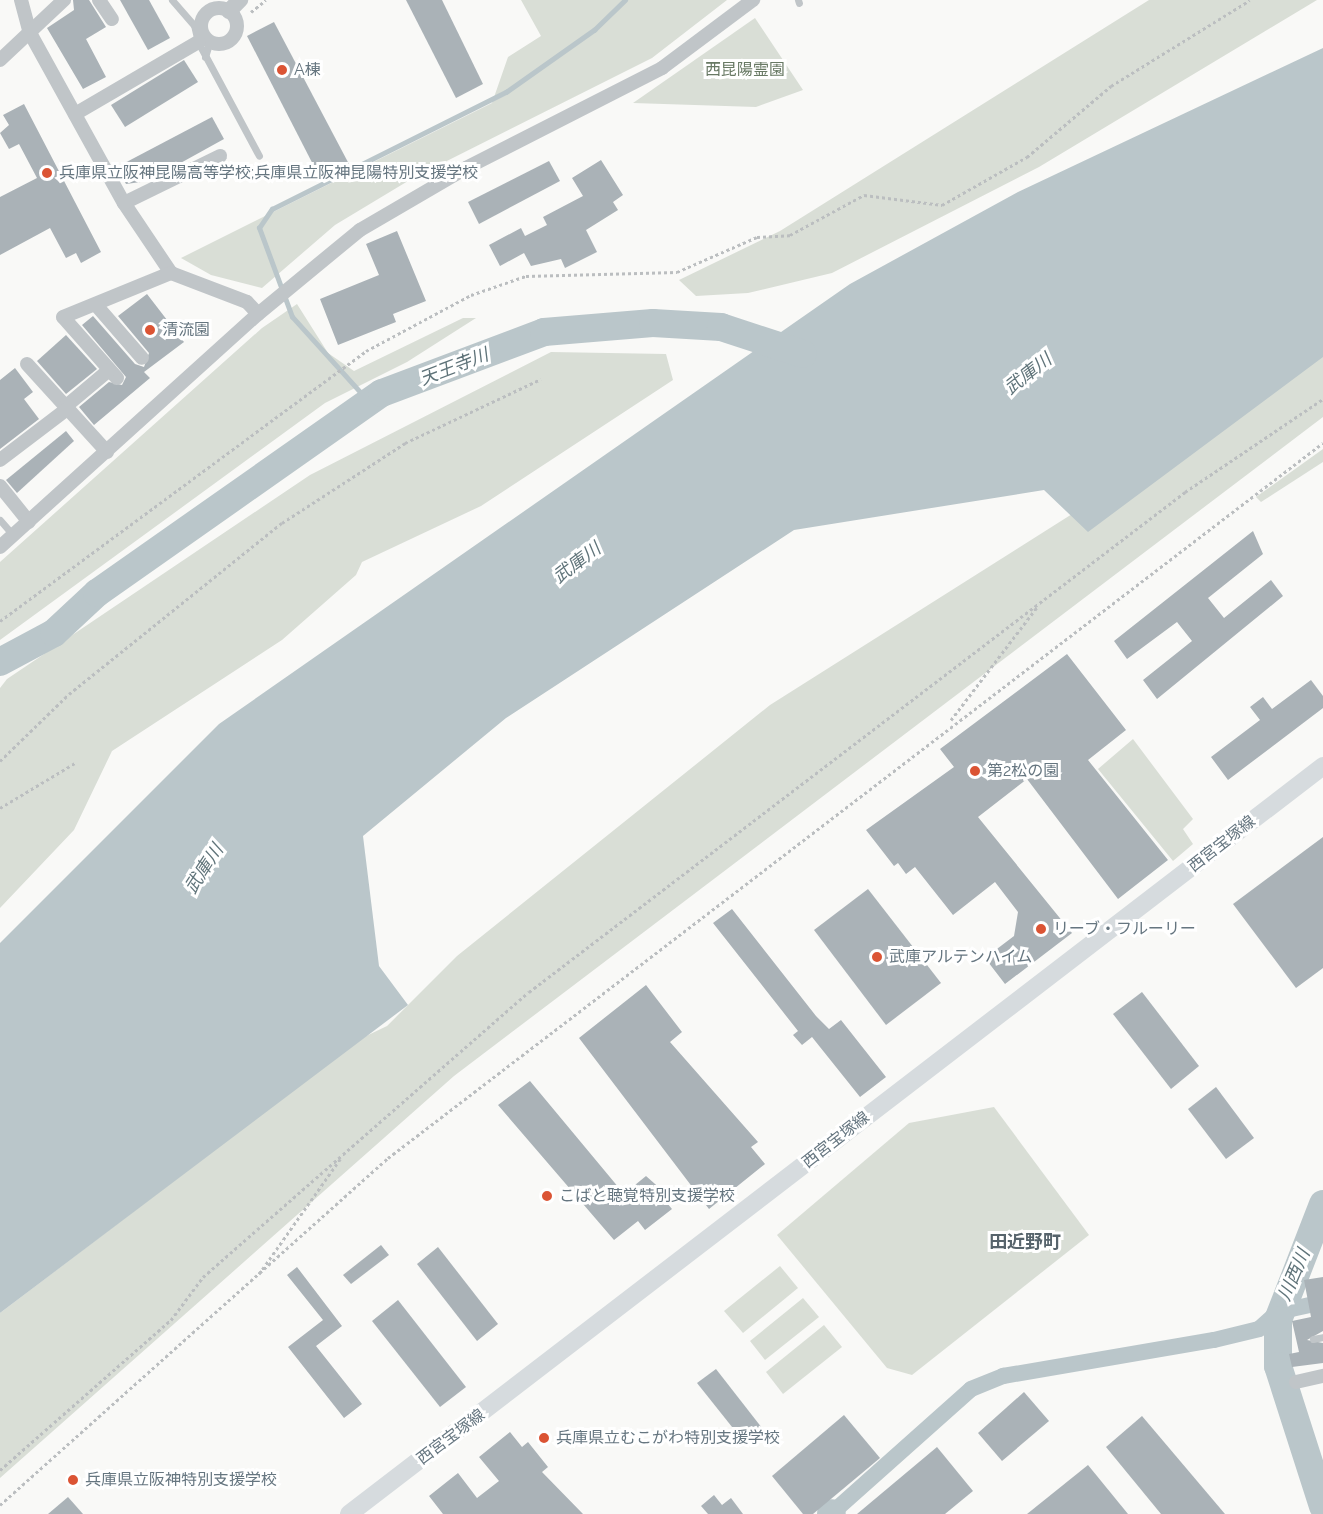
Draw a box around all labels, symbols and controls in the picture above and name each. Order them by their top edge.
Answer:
place label: A棟 [294,60,321,80]
park label: 西昆陽霊園 [705,60,785,80]
marker: A棟 [275,63,289,77]
place label: 兵庫県立阪神昆陽高等学校;兵庫県立阪神昆陽特別支援学校 [59,163,478,183]
marker: 兵庫県立阪神昆陽高等学校;兵庫県立阪神昆陽特別支援学校 [40,166,54,180]
place label: 清流園 [162,320,210,340]
marker: 清流園 [143,323,157,337]
water label: 天王寺川 [417,344,491,390]
water label: 武庫川 [1000,349,1056,399]
water label: 武庫川 [549,538,605,588]
place label: 第2松の園 [987,761,1059,781]
marker: 第2松の園 [968,764,982,778]
street label: 西宮宝塚線 [1185,812,1259,876]
water label: 武庫川 [180,840,228,898]
place label: リーブ・フルーリー [1053,919,1197,939]
marker: リーブ・フルーリー [1034,922,1048,936]
place label: 武庫アルテンハイム [889,947,1033,967]
marker: 武庫アルテンハイム [870,950,884,964]
street label: 西宮宝塚線 [799,1108,873,1172]
place label: こばと聴覚特別支援学校 [559,1186,735,1206]
marker: こばと聴覚特別支援学校 [540,1189,554,1203]
district label: 田近野町 [989,1231,1061,1253]
water label: 川西川 [1274,1246,1314,1304]
street label: 西宮宝塚線 [413,1405,489,1469]
place label: 兵庫県立むこがわ特別支援学校 [556,1428,780,1448]
marker: 兵庫県立むこがわ特別支援学校 [537,1431,551,1445]
place label: 兵庫県立阪神特別支援学校 [85,1470,277,1490]
marker: 兵庫県立阪神特別支援学校 [66,1473,80,1487]

